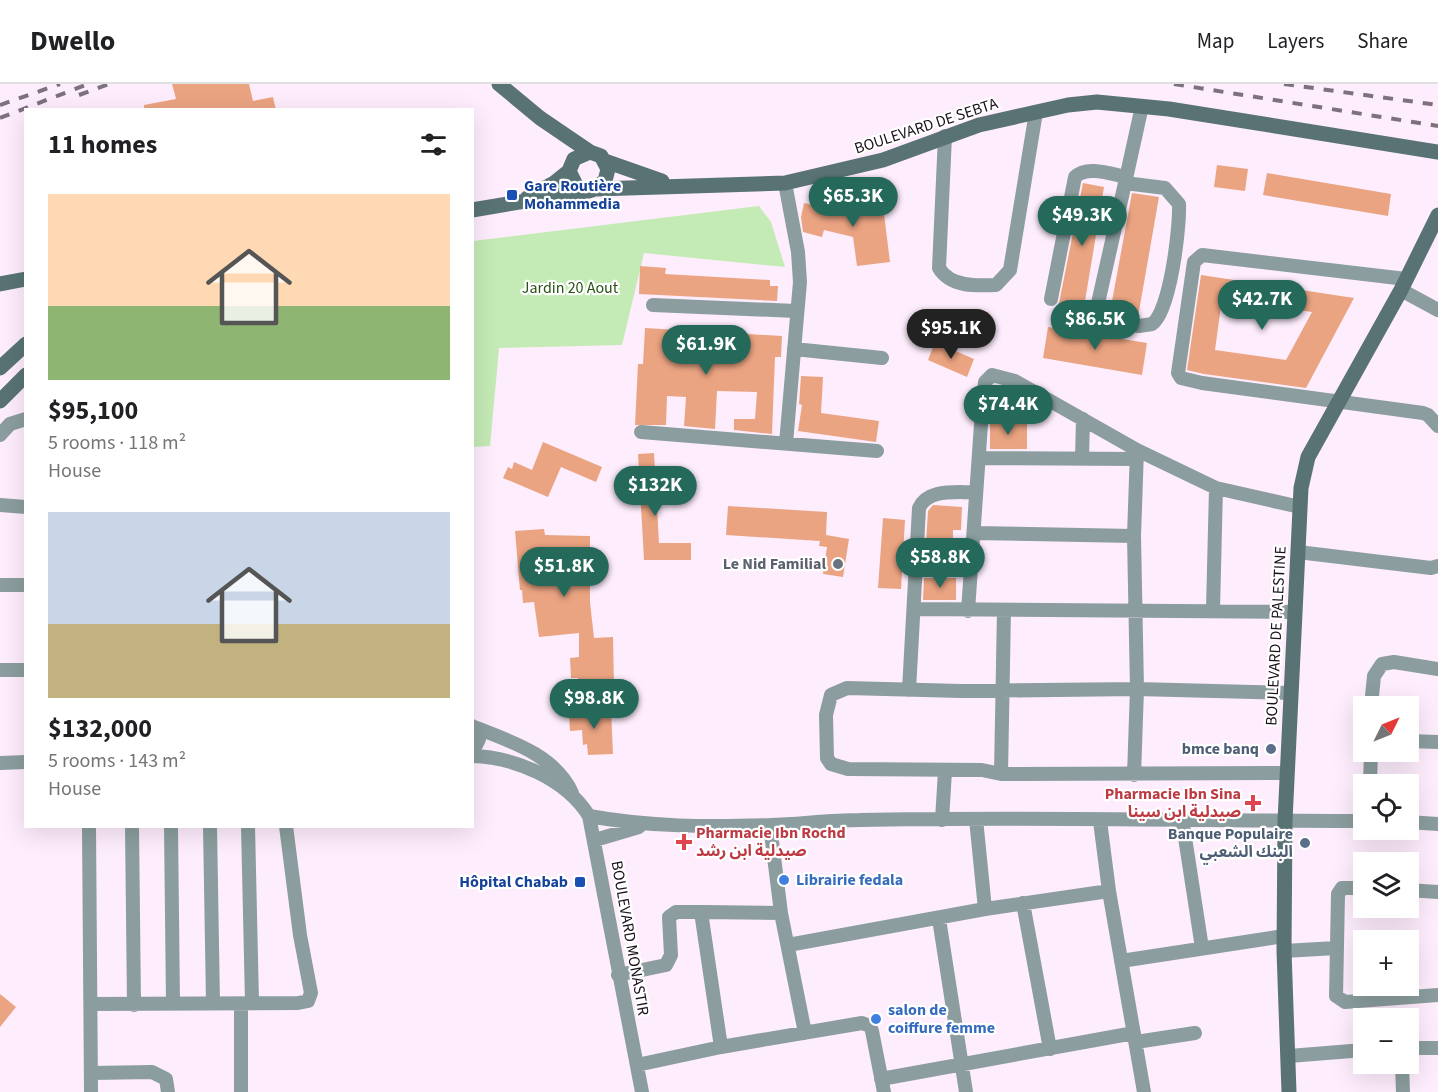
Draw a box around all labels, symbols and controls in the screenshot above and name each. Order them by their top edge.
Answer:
text: Dwello [30,21,115,61]
text: Map [1197,26,1234,56]
text: Layers [1267,26,1324,56]
text: Share [1357,26,1408,56]
street label: BOULEVARD DE SEBTA [852,92,1001,160]
text: 11 homes [48,126,157,163]
icon: filters [417,128,450,161]
place label: Gare Routière Mohammedia [524,175,621,215]
pin: $65.3K [804,177,902,228]
text: $65.3K [823,182,883,210]
marker: Gare Routière Mohammedia [505,188,519,202]
pin: $49.3K [1033,196,1131,247]
text: $49.3K [1052,201,1112,229]
icon: home [195,233,303,341]
park label: Jardin 20 Aout [522,277,619,299]
pin: $42.7K [1213,280,1311,331]
text: $42.7K [1232,285,1292,313]
pin: $86.5K [1046,300,1144,351]
text: $86.5K [1065,305,1125,333]
pin: $95.1K [902,309,1000,360]
text: $95.1K [921,314,981,342]
pin: $61.9K [657,325,755,376]
text: $61.9K [676,330,736,358]
pin: $74.4K [959,385,1057,436]
text: $74.4K [978,390,1038,418]
text: $95,100 [48,392,138,429]
text: 5 rooms · 118 m² [48,429,186,457]
text: House [48,457,101,485]
pin: $132K [613,466,697,517]
text: $132K [628,471,682,499]
pin: $58.8K [891,538,989,589]
text: $58.8K [910,543,970,571]
street label: BOULEVARD DE PALESTINE [1260,546,1292,726]
pin: $51.8K [515,547,613,598]
icon: home [195,551,303,659]
text: $51.8K [534,552,594,580]
place label: Le Nid Familial [723,553,826,575]
marker: Le Nid Familial [831,557,845,571]
pin: $98.8K [545,679,643,730]
text: $98.8K [564,684,624,712]
north arrow [1353,696,1419,762]
map controls [1353,696,1419,1074]
text: $132,000 [48,710,152,747]
place label: bmce banq [1182,738,1259,760]
marker: bmce banq [1264,742,1278,756]
text: 5 rooms · 143 m² [48,747,186,775]
button: locate [1353,774,1419,840]
text: House [48,775,101,803]
place label: Pharmacie Ibn Sina صيدلية ابن سينا [1105,783,1241,823]
marker: Pharmacie Ibn Sina صيدلية ابن سينا [1246,796,1260,810]
place label: Pharmacie Ibn Rochd صيدلية ابن رشد [696,822,846,862]
place label: Banque Populaire البنك الشعبي [1168,823,1293,865]
marker: Pharmacie Ibn Rochd صيدلية ابن رشد [677,835,691,849]
marker: Banque Populaire البنك الشعبي [1298,836,1312,850]
button: layers [1353,852,1419,918]
street label: BOULEVARD MONASTIR [606,859,654,1017]
place label: Librairie fedala [796,869,903,891]
place label: Hôpital Chabab [459,871,568,893]
marker: Librairie fedala [777,873,791,887]
marker: Hôpital Chabab [573,875,587,889]
button: + [1353,930,1419,996]
place label: salon de coiffure femme [888,999,995,1039]
button: − [1353,1008,1419,1074]
marker: salon de coiffure femme [869,1012,883,1026]

